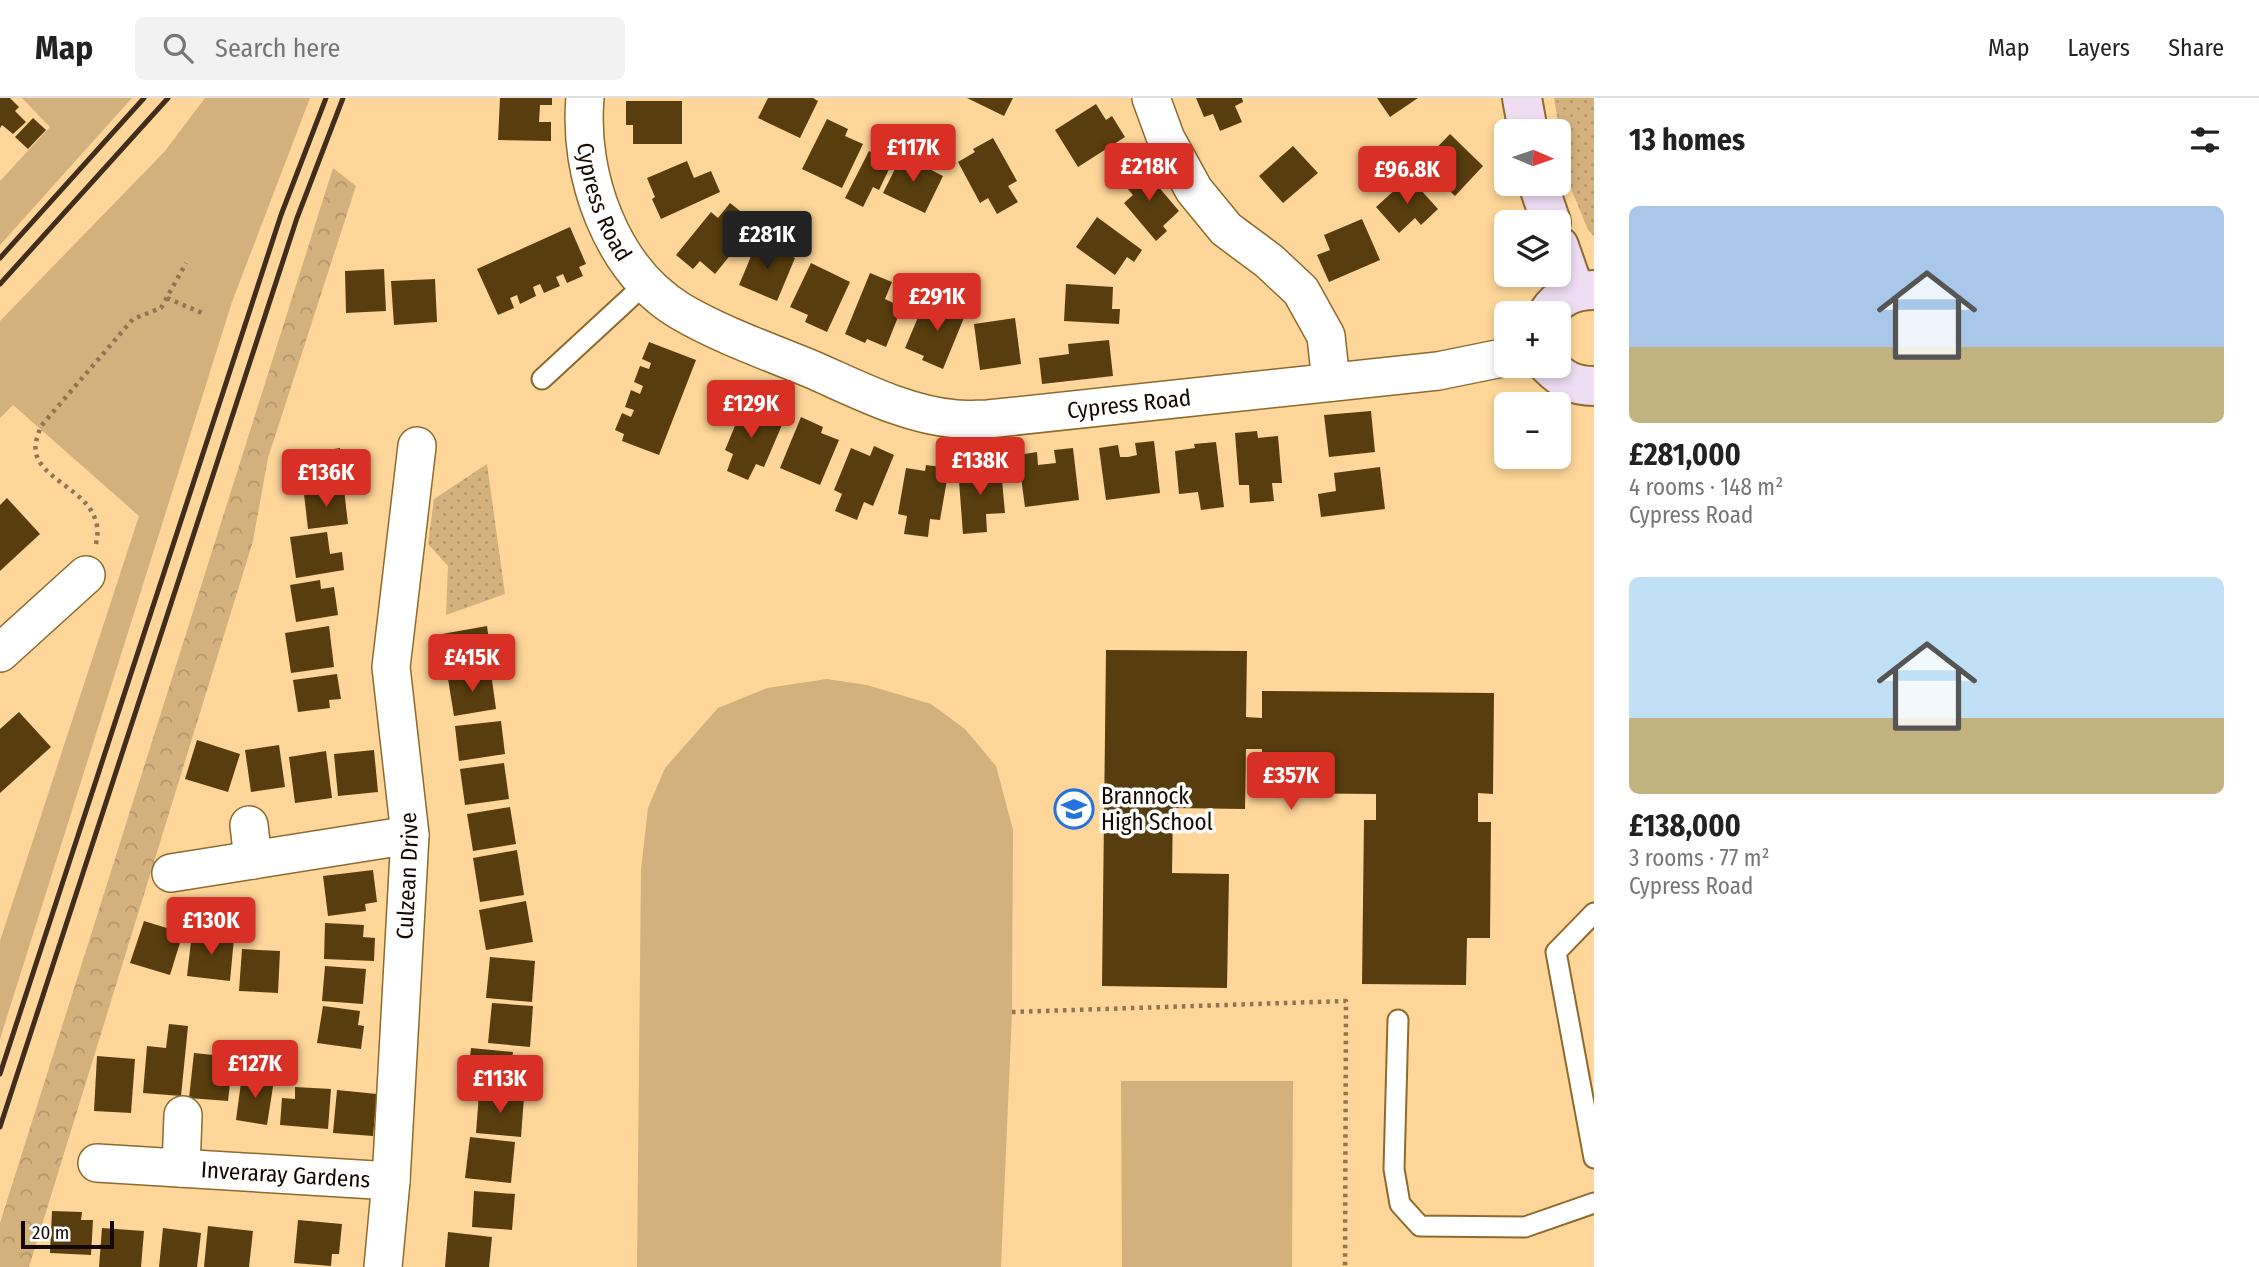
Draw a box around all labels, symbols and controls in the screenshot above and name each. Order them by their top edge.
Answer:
search box [135,17,625,80]
text: Map [35,28,93,68]
icon: search [159,29,197,67]
text: Search here [215,33,340,64]
text: Map [1988,34,2030,62]
text: Layers [2068,34,2130,62]
text: Share [2168,34,2224,62]
north arrow [1494,119,1572,196]
map controls [1494,119,1571,469]
icon: filters [2186,121,2224,159]
text: 13 homes [1629,122,1745,158]
pin: £117K [864,125,962,184]
text: £117K [887,133,939,161]
street label: Cypress Road [571,141,638,266]
pin: £218K [1100,144,1198,203]
pin: £96.8K [1350,146,1464,206]
text: £218K [1121,152,1177,180]
text: £96.8K [1374,155,1440,183]
button: layers [1494,210,1571,287]
pin: £281K [718,212,816,271]
text: £281K [739,220,795,248]
icon: home [1864,252,1990,378]
pin: £291K [888,274,986,333]
text: £291K [909,282,965,310]
button: + [1494,301,1571,378]
pin: £129K [702,380,800,440]
street label: Cypress Road [1066,383,1192,424]
text: £129K [723,389,779,417]
button: − [1494,392,1571,469]
text: £281,000 [1629,437,1741,473]
pin: £138K [931,438,1029,497]
text: £138K [952,446,1008,474]
pin: £136K [277,450,375,509]
text: £136K [298,458,354,486]
text: 4 rooms · 148 m² [1629,473,1783,501]
text: Cypress Road [1629,501,1753,529]
icon: home [1864,623,1990,749]
pin: £415K [423,634,521,694]
text: £415K [444,643,500,671]
pin: £357K [1242,752,1340,812]
text: £357K [1263,761,1319,789]
place label: Brannock High School [1101,782,1213,836]
school or university icon: Brannock High School [1053,788,1095,830]
text: £138,000 [1629,808,1741,844]
street label: Culzean Drive [390,811,424,940]
text: 3 rooms · 77 m² [1629,844,1770,872]
text: Cypress Road [1629,872,1753,900]
pin: £130K [162,898,260,957]
text: £130K [182,906,240,934]
pin: £127K [206,1040,304,1100]
text: £127K [228,1049,282,1077]
pin: £113K [451,1056,549,1115]
text: £113K [473,1064,527,1092]
street label: Inveraray Gardens [200,1155,371,1194]
scale bar [21,1218,114,1250]
text: 20 m [32,1221,69,1244]

